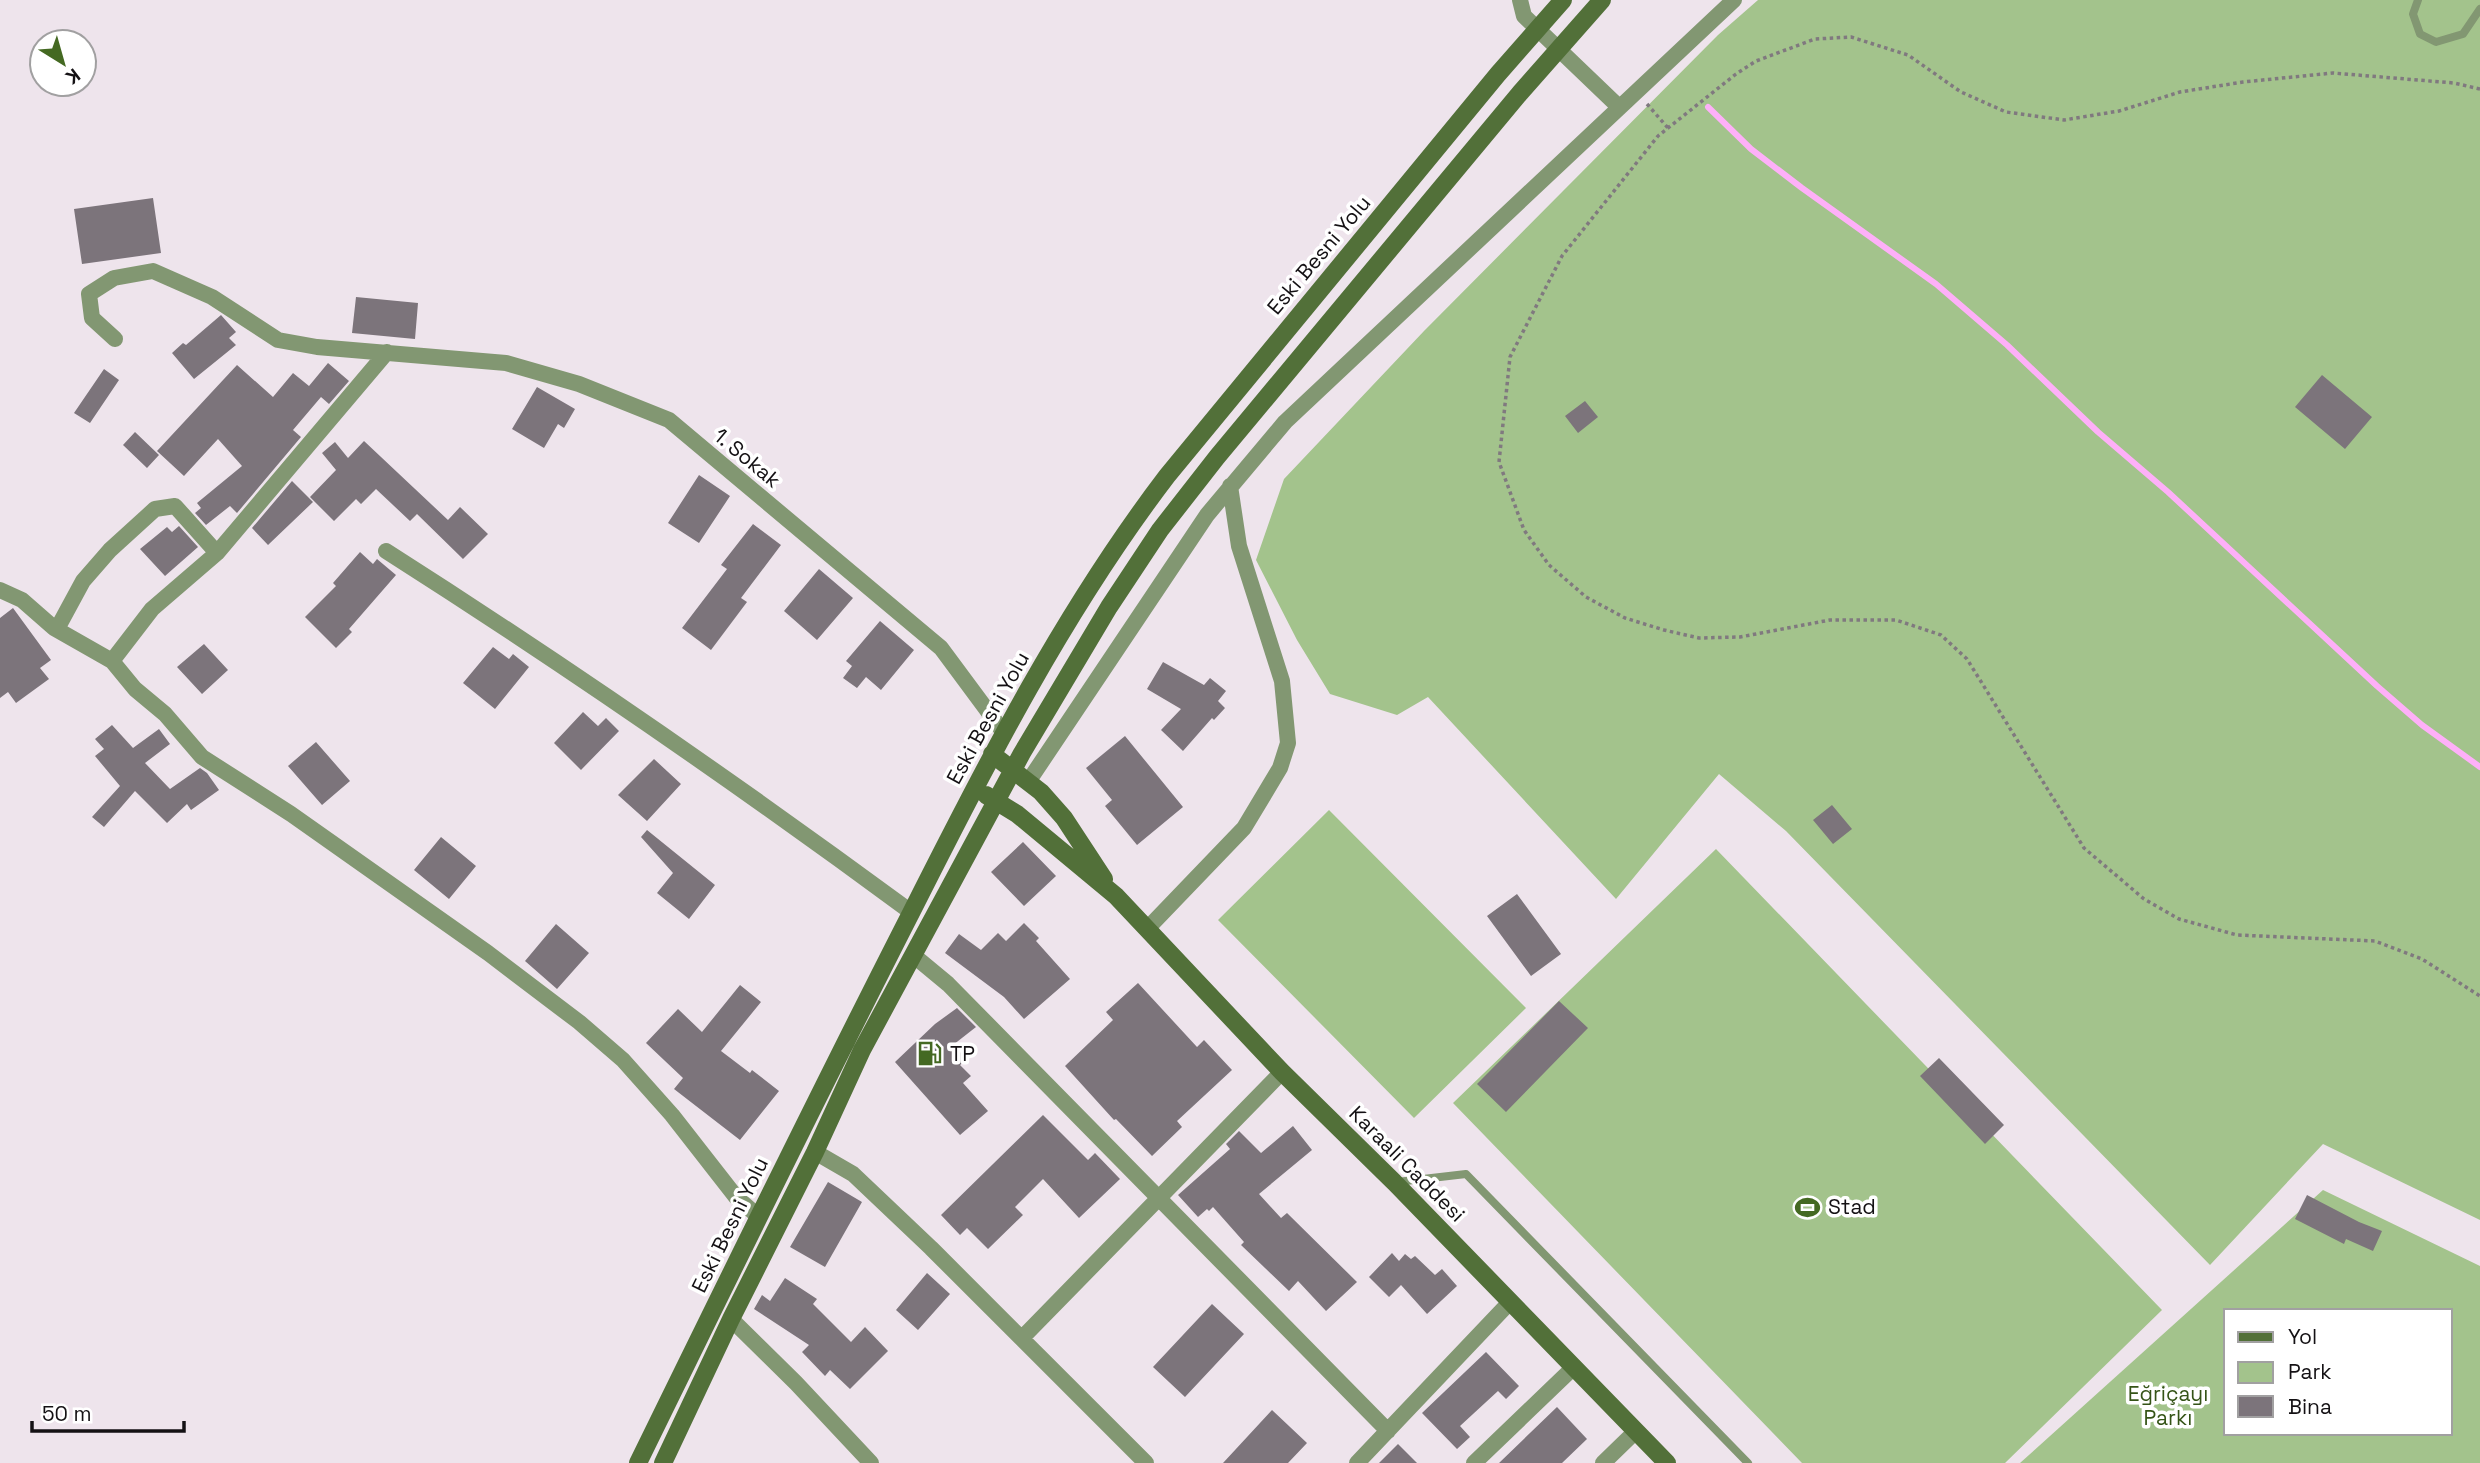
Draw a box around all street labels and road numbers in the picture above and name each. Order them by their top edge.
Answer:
street label: Eski Besni Yolu [1261,190,1376,320]
street label: 1. Sokak [708,422,786,493]
street label: Eski Besni Yolu [940,647,1035,789]
street label: Karaali Caddesi [1344,1100,1471,1227]
street label: Eski Besni Yolu [685,1153,774,1297]

